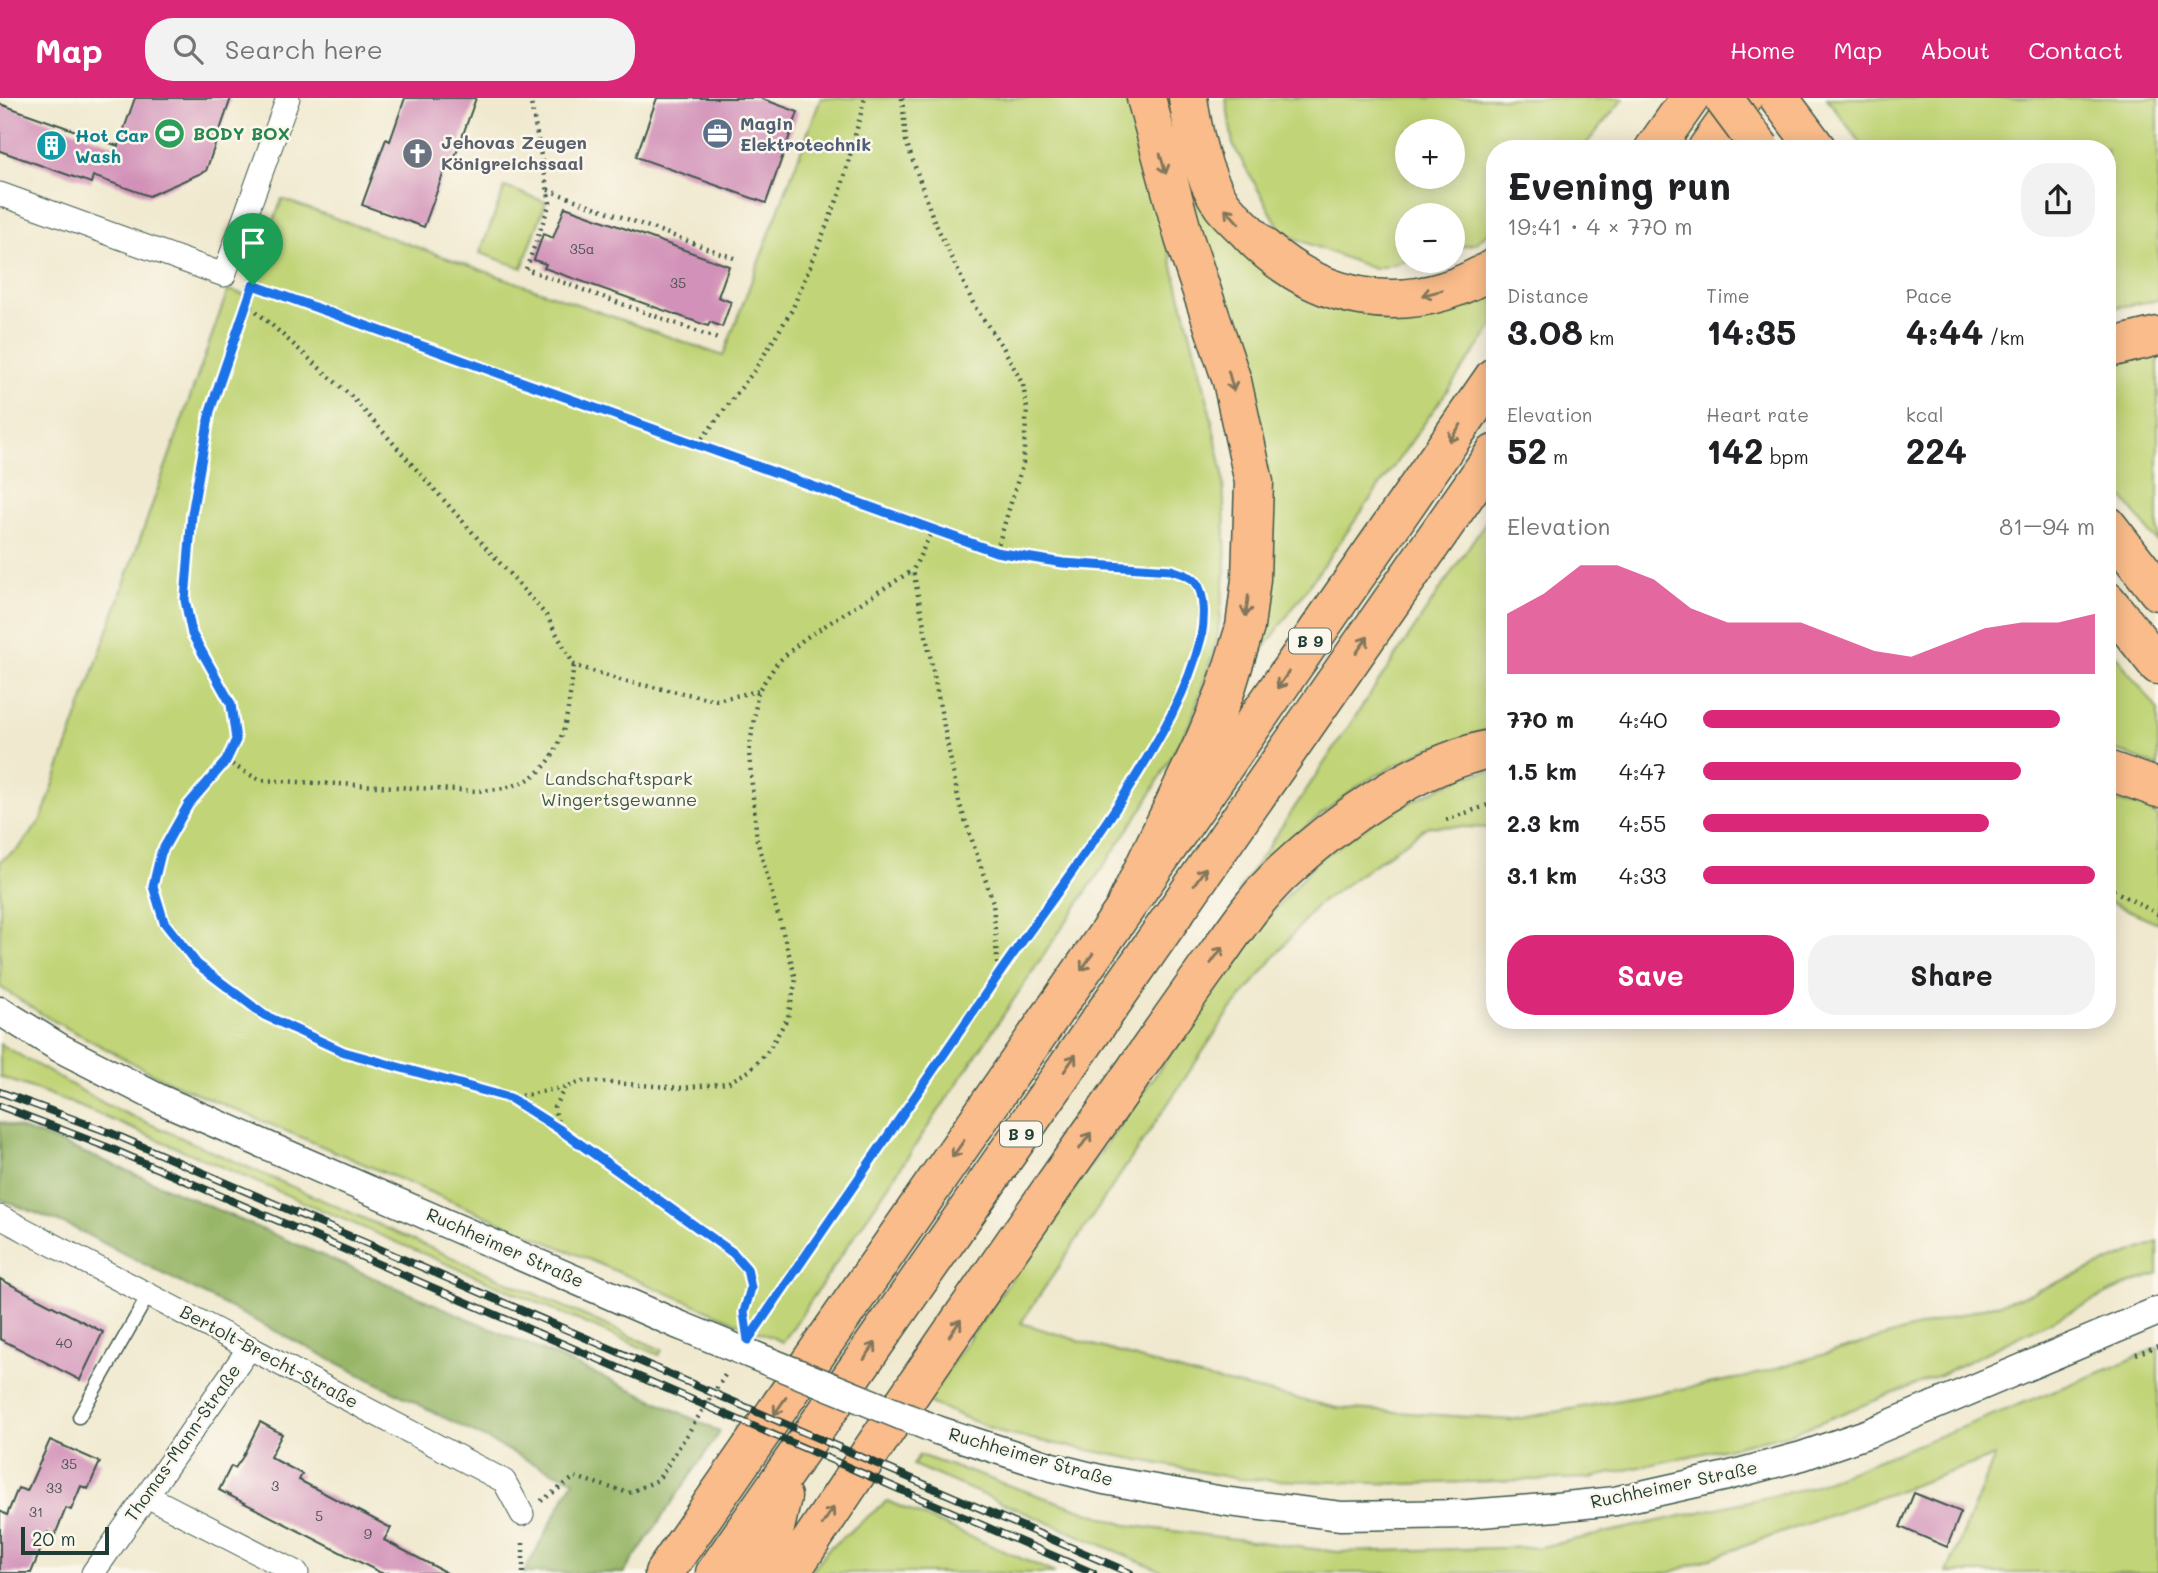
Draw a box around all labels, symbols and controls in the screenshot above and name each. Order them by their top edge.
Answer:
search box [145,18,635,81]
text: Map [35,28,103,71]
icon: search [169,30,207,68]
text: Search here [225,32,383,66]
text: Home [1730,34,1795,65]
text: Map [1833,34,1882,65]
text: About [1920,34,1990,65]
text: Contact [2028,34,2123,65]
place label: Magin Elektrotechnik [740,111,871,156]
sports icon: BODY BOX [153,117,187,151]
office icon: Magin Elektrotechnik [700,117,734,151]
map controls [1395,119,1465,273]
button: + [1395,119,1465,189]
place label: BODY BOX [193,121,290,145]
place label: Hot Car Wash [75,123,149,168]
building icon: Hot Car Wash [35,129,69,163]
place label: Jehovas Zeugen Königreichssaal [441,130,587,175]
church icon: Jehovas Zeugen Königreichssaal [401,136,435,170]
one-way arrow [1157,152,1170,175]
text: Evening run [1507,160,1731,210]
button: share [2021,163,2095,237]
button: − [1395,203,1465,273]
one-way arrow [1224,207,1240,225]
text: 19:41 · 4 × 770 m [1507,211,1693,241]
pin [223,213,283,285]
icon: arrive [234,224,272,262]
house number: 35a [569,239,595,258]
house number: 35 [670,273,686,292]
text: Distance [1507,283,1589,308]
text: Time [1706,283,1750,308]
text: Pace [1906,283,1952,308]
one-way arrow [1421,287,1444,300]
text: 3.08 [1507,308,1583,354]
text: 14:35 [1706,308,1797,354]
text: 4:44 [1906,308,1983,354]
text: km [1583,325,1614,350]
text: /km [1983,325,2025,350]
one-way arrow [1225,369,1238,392]
text: Elevation [1507,402,1592,427]
text: Heart rate [1706,402,1809,427]
text: kcal [1906,402,1944,427]
one-way arrow [1448,423,1462,442]
text: 52 [1507,427,1547,473]
text: 142 [1706,427,1764,473]
text: 224 [1906,427,1967,473]
text: m [1547,444,1568,469]
text: bpm [1764,444,1809,469]
text: Elevation [1507,511,1610,541]
text: 81–94 m [1999,511,2095,541]
one-way arrow [1241,594,1254,617]
road number: B 9 [1289,628,1331,654]
one-way arrow [1354,636,1369,655]
one-way arrow [1276,670,1290,689]
text: 770 m [1507,704,1574,734]
text: 4:40 [1619,704,1667,734]
text: 1.5 km [1507,756,1577,786]
text: 4:47 [1619,756,1666,786]
park label: Landschaftspark Wingertsgewanne [541,766,697,811]
text: 2.3 km [1507,808,1580,838]
text: 4:55 [1619,808,1666,838]
text: 3.1 km [1507,860,1577,890]
text: 4:33 [1619,860,1667,890]
one-way arrow [1193,867,1207,887]
button: Save [1507,935,1794,1015]
button: Share [1808,935,2095,1015]
one-way arrow [1209,946,1224,965]
one-way arrow [1080,951,1094,971]
one-way arrow [1063,1054,1077,1073]
road number: B 9 [1000,1122,1042,1146]
one-way arrow [1078,1132,1092,1151]
one-way arrow [951,1139,965,1158]
street label: Ruchheimer Straße [423,1202,588,1293]
street label: Bertolt-Brecht-Straße [176,1299,363,1413]
one-way arrow [948,1319,963,1338]
house number: 40 [56,1333,73,1352]
one-way arrow [863,1342,877,1361]
street label: Thomas-Mann-Straße [119,1359,246,1526]
one-way arrow [773,1396,787,1415]
street label: Ruchheimer Straße [946,1421,1116,1491]
house number: 35 [61,1454,77,1473]
street label: Ruchheimer Straße [1588,1455,1759,1513]
house number: 3 [271,1476,279,1495]
house number: 33 [46,1478,62,1497]
house number: 31 [29,1502,43,1521]
house number: 5 [315,1506,323,1525]
one-way arrow [821,1507,835,1526]
scale bar [21,1524,108,1556]
house number: 9 [364,1524,372,1543]
text: 20 m [32,1526,76,1551]

